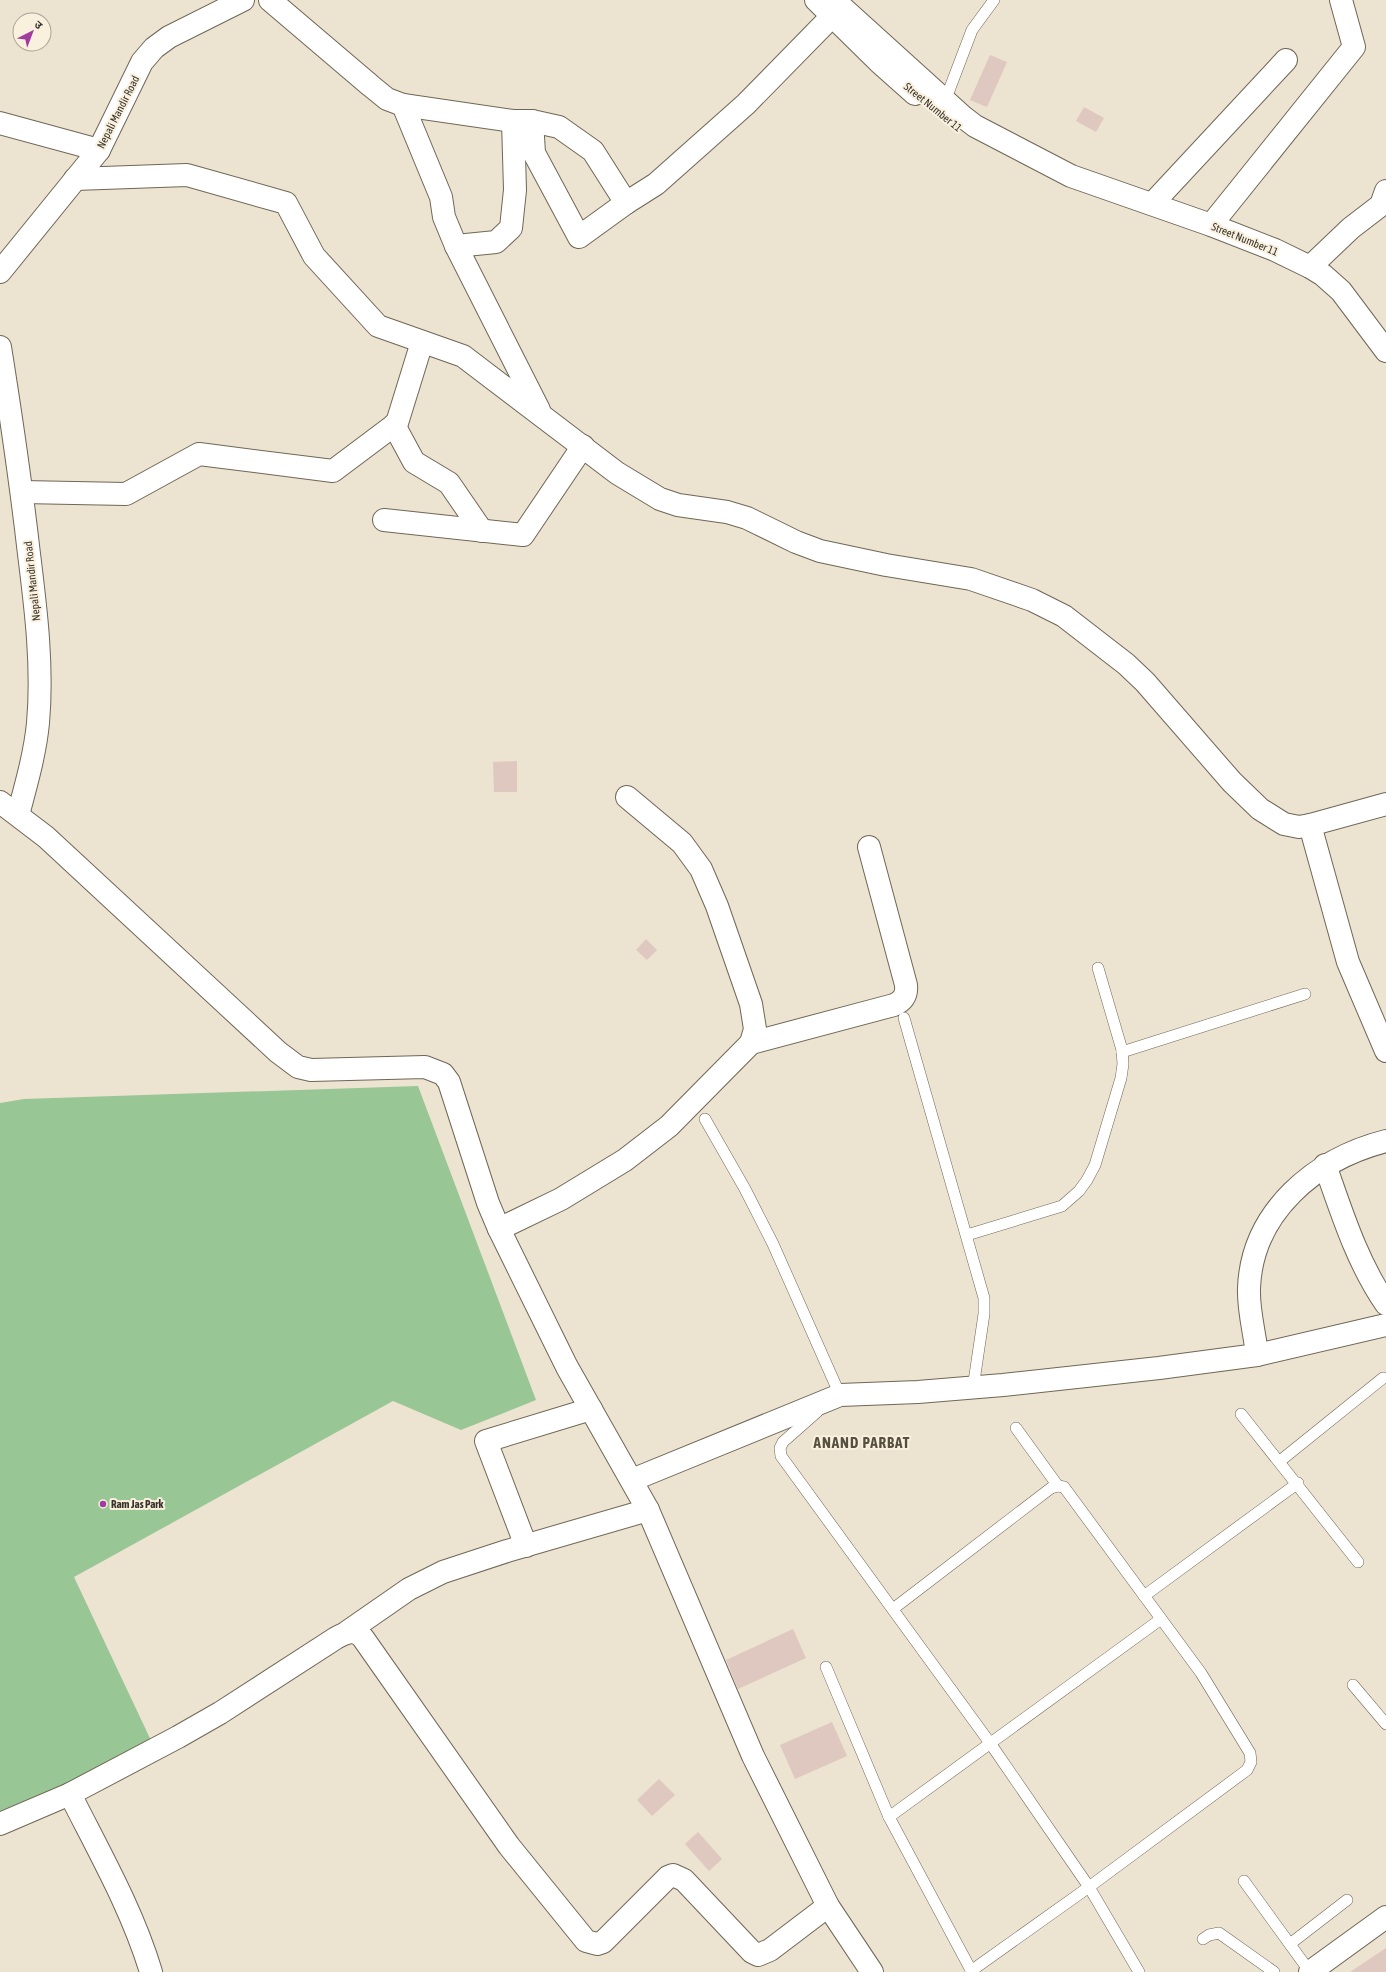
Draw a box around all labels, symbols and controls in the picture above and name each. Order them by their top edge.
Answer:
north arrow [12,12,52,52]
text: उ [32,18,46,32]
street label: Nepali Mandir Road [94,74,142,150]
street label: Street Number 11 [902,80,964,134]
street label: Street Number 11 [1210,220,1280,258]
street label: Nepali Mandir Road [22,541,42,621]
district label: ANAND PARBAT [813,1434,910,1451]
place label: Ram Jas Park [111,1498,164,1510]
marker: Ram Jas Park [98,1499,108,1509]

